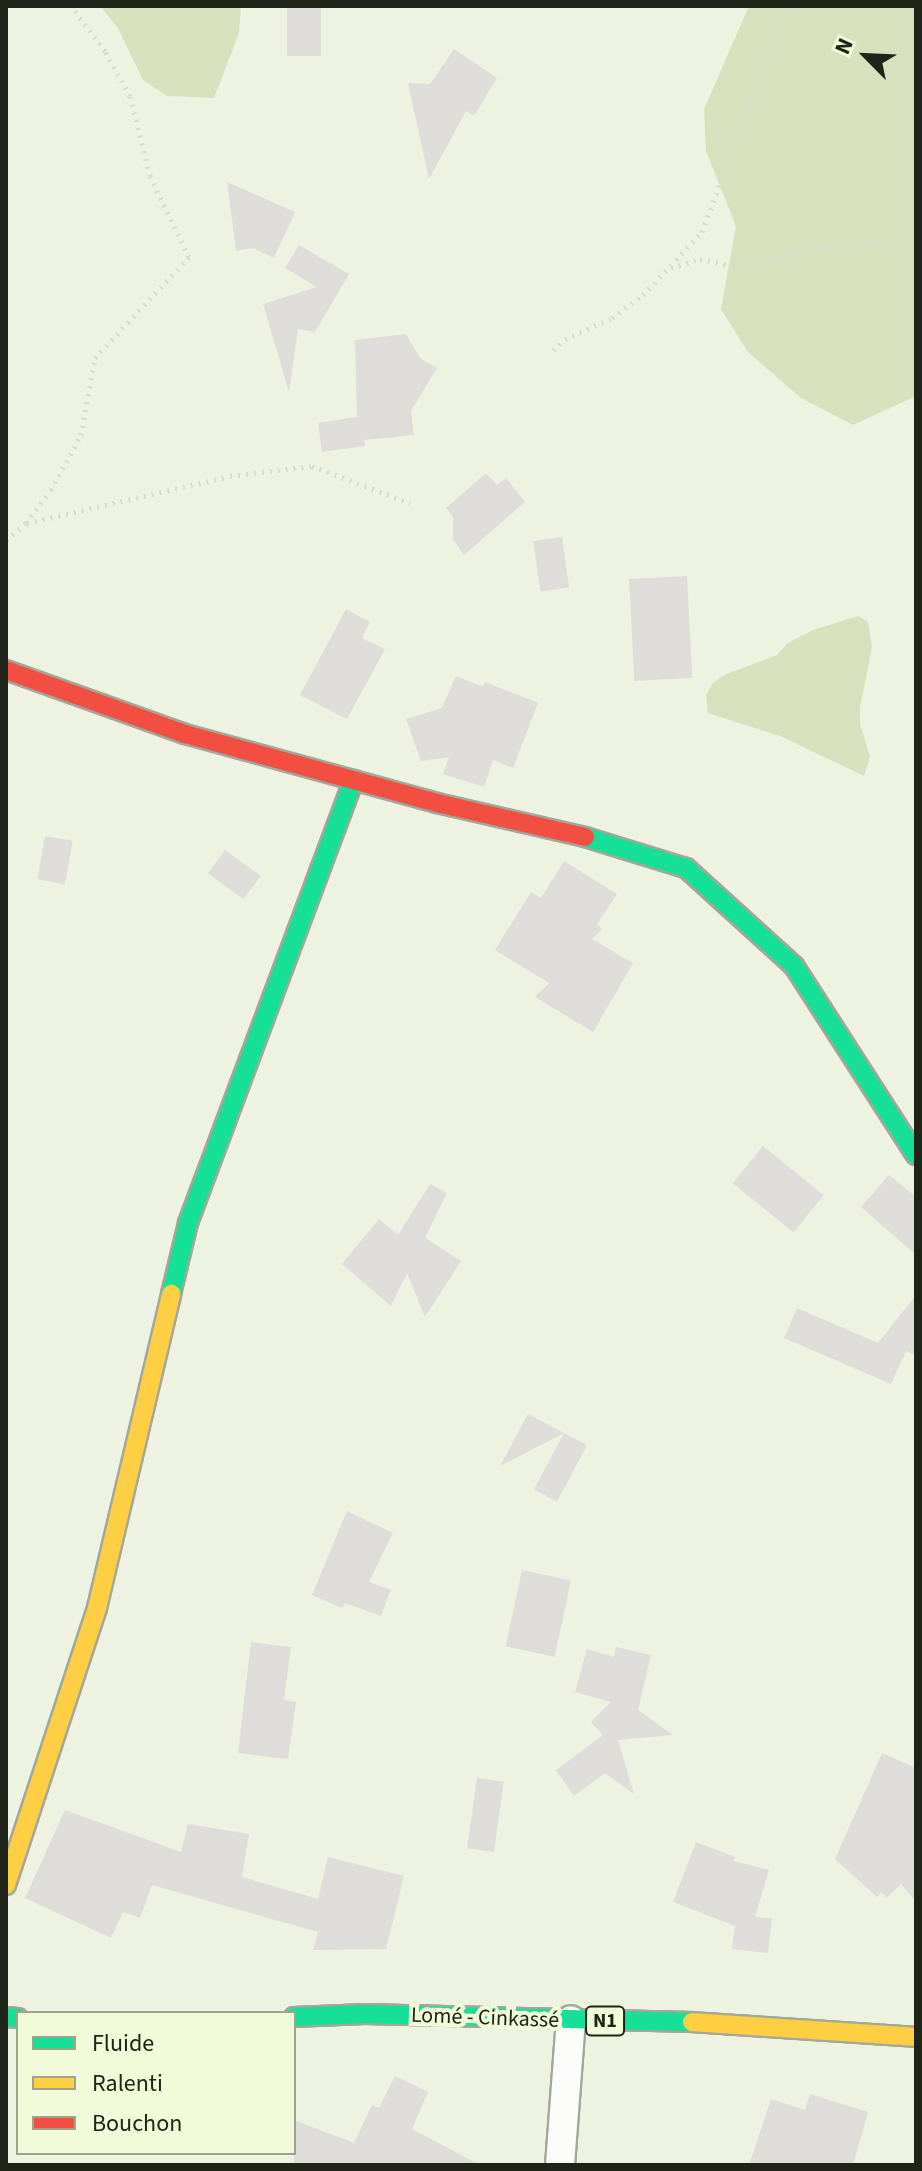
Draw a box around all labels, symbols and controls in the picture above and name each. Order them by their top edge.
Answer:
north arrow [826,16,906,96]
text: N [826,33,862,59]
street label: Lomé - Cinkassé [410,2002,560,2034]
road number: N1 [585,2005,625,2037]
legend [16,2011,296,2155]
text: Fluide [92,2026,154,2061]
text: Ralenti [92,2066,163,2101]
text: Bouchon [92,2106,182,2141]

